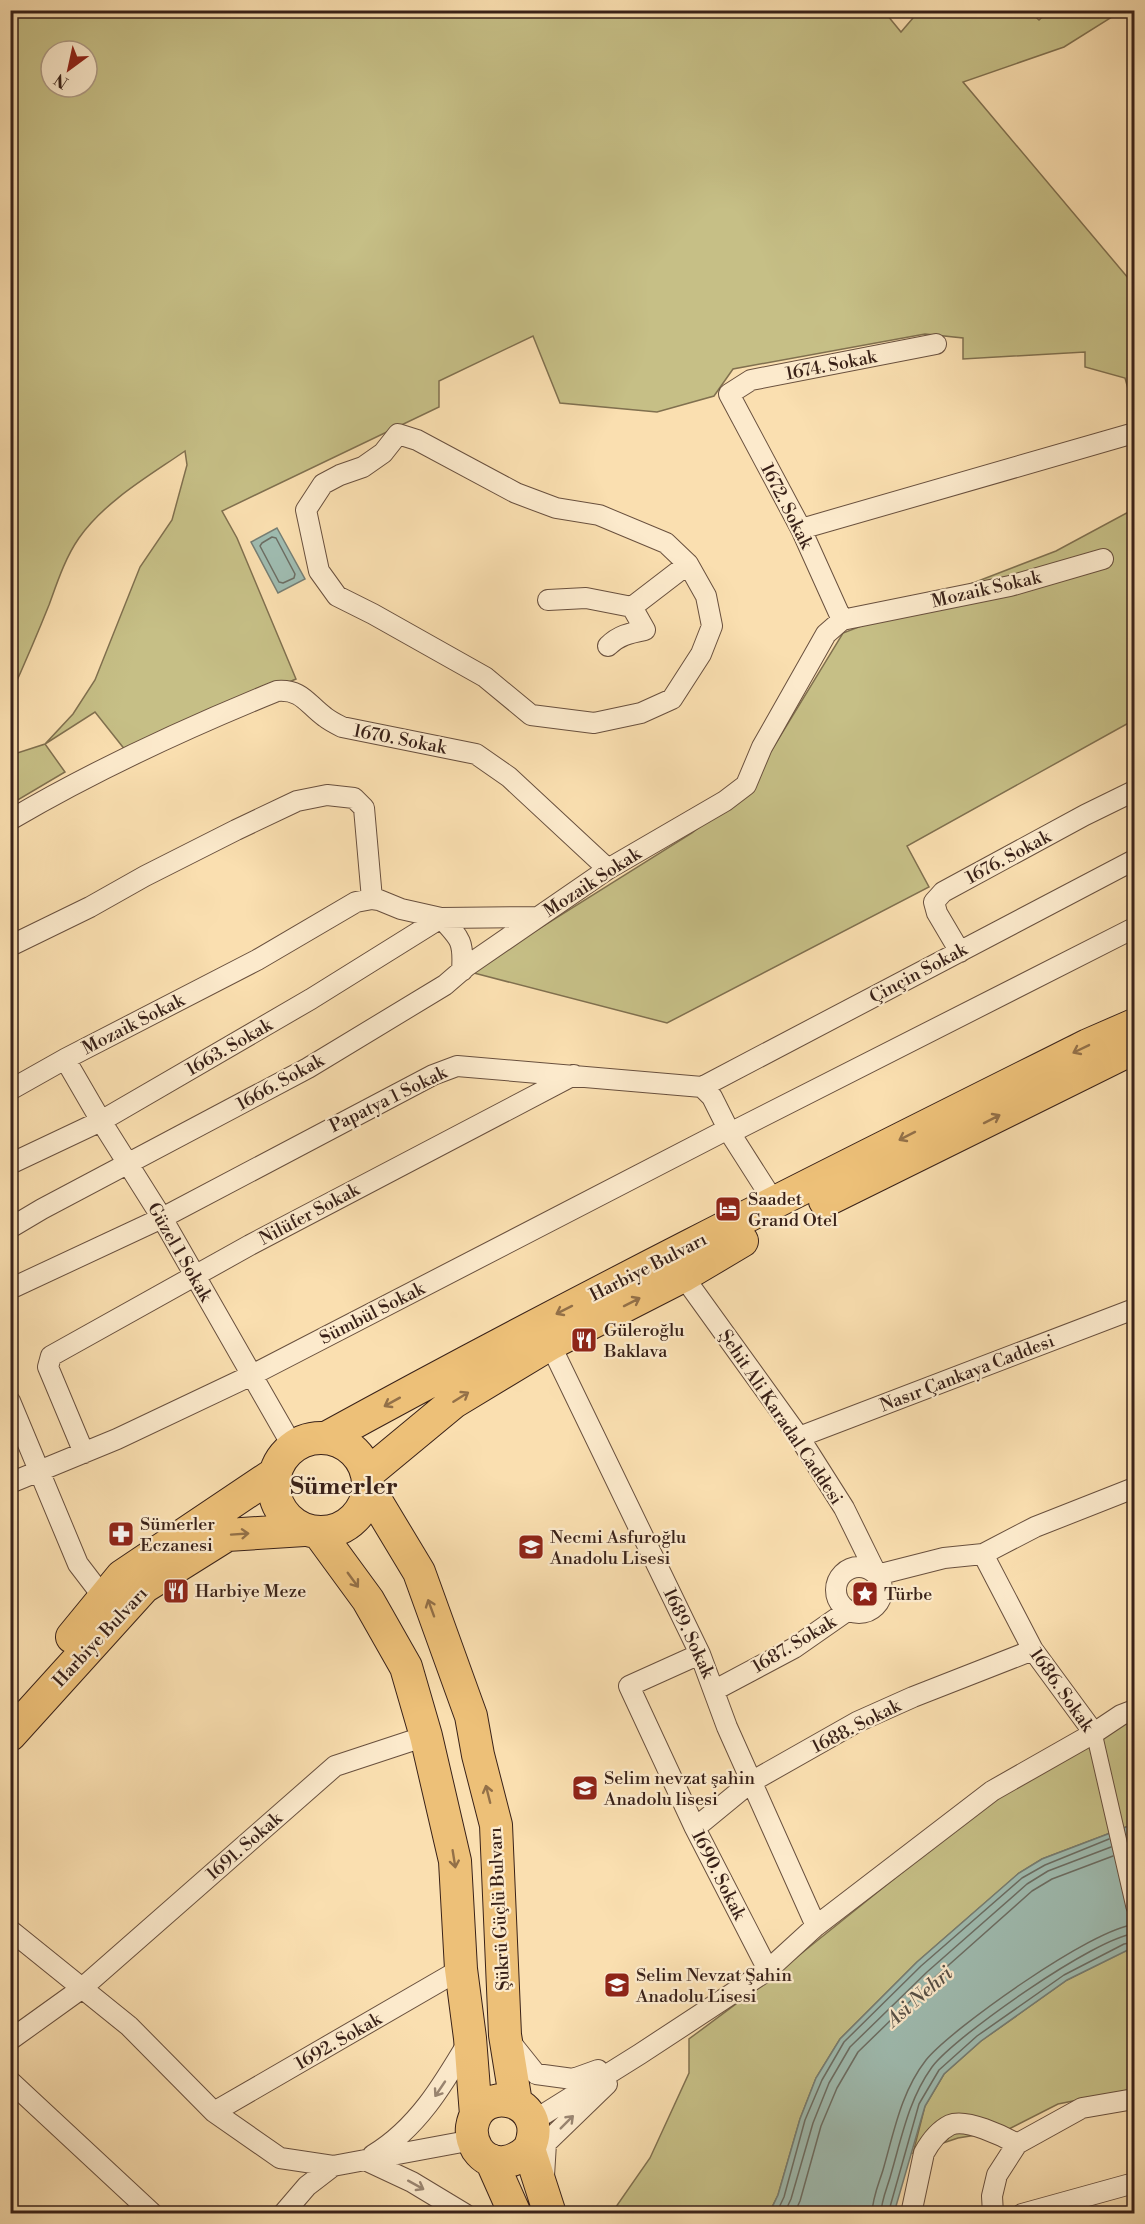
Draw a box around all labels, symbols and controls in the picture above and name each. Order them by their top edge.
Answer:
north arrow [39,39,99,99]
text: N [50,69,72,93]
street label: 1674. Sokak [783,345,880,386]
street label: 1672. Sokak [755,460,819,554]
street label: Mozaik Sokak [929,565,1045,613]
street label: 1670. Sokak [351,719,450,760]
street label: 1676. Sokak [962,825,1056,889]
street label: Mozaik Sokak [539,841,647,922]
street label: Çinçin Sokak [865,937,972,1009]
street label: Mozaik Sokak [78,988,190,1060]
street label: 1663. Sokak [182,1013,278,1081]
one-way arrow [1072,1043,1090,1055]
street label: 1666. Sokak [232,1048,329,1116]
street label: Papatya 1 Sokak [326,1060,452,1138]
one-way arrow [983,1112,1001,1124]
one-way arrow [898,1130,916,1142]
street label: Nilüfer Sokak [255,1178,365,1251]
place label: Saadet Grand Otel [748,1188,838,1232]
hotel icon: Saadet Grand Otel [713,1194,743,1224]
street label: Güzel 1 Sokak [142,1199,218,1307]
street label: Harbiye Bulvarı [586,1228,711,1307]
street label: Sümbül Sokak [316,1276,430,1350]
one-way arrow [622,1296,640,1308]
one-way arrow [556,1305,574,1316]
place label: Güleroğlu Baklava [603,1319,685,1363]
restaurant icon: Güleroğlu Baklava [569,1325,599,1355]
street label: Şehit Ali Karadal Caddesi [713,1325,848,1509]
street label: Nasır Çankaya Caddesi [877,1330,1058,1417]
one-way arrow [452,1391,469,1403]
one-way arrow [384,1396,401,1408]
district label: Sümerler [290,1472,398,1502]
place label: Sümerler Eczanesi [140,1513,215,1557]
pharmacy icon: Sümerler Eczanesi [106,1519,136,1549]
place label: Necmi Asfuroğlu Anadolu Lisesi [549,1526,687,1570]
one-way arrow [230,1529,250,1540]
school or university icon: Necmi Asfuroğlu Anadolu Lisesi [516,1532,546,1562]
one-way arrow [347,1572,359,1588]
restaurant icon: Harbiye Meze [161,1576,191,1606]
place icon: Türbe [850,1579,880,1609]
place label: Harbiye Meze [195,1580,306,1603]
street label: Harbiye Bulvarı [48,1582,153,1692]
place label: Türbe [884,1583,932,1606]
street label: 1689. Sokak [658,1585,720,1683]
one-way arrow [425,1599,436,1618]
street label: 1687. Sokak [748,1610,842,1679]
street label: 1686. Sokak [1024,1644,1100,1738]
street label: 1688. Sokak [808,1694,906,1759]
place label: Selim nevzat şahin Anadolu lisesi [603,1767,755,1811]
school or university icon: Selim nevzat şahin Anadolu lisesi [570,1773,600,1803]
one-way arrow [481,1785,493,1804]
street label: 1691. Sokak [202,1806,288,1886]
street label: Şükrü Güçlü Bulvarı [484,1826,515,1992]
street label: 1690. Sokak [686,1827,752,1925]
one-way arrow [449,1849,460,1869]
water label: Asi Nehri [880,1961,959,2034]
place label: Selim Nevzat Şahin Anadolu Lisesi [635,1964,792,2008]
school or university icon: Selim Nevzat Şahin Anadolu Lisesi [602,1970,632,2000]
street label: 1692. Sokak [291,2007,387,2075]
one-way arrow [434,2080,446,2096]
one-way arrow [560,2115,574,2130]
one-way arrow [407,2179,424,2191]

